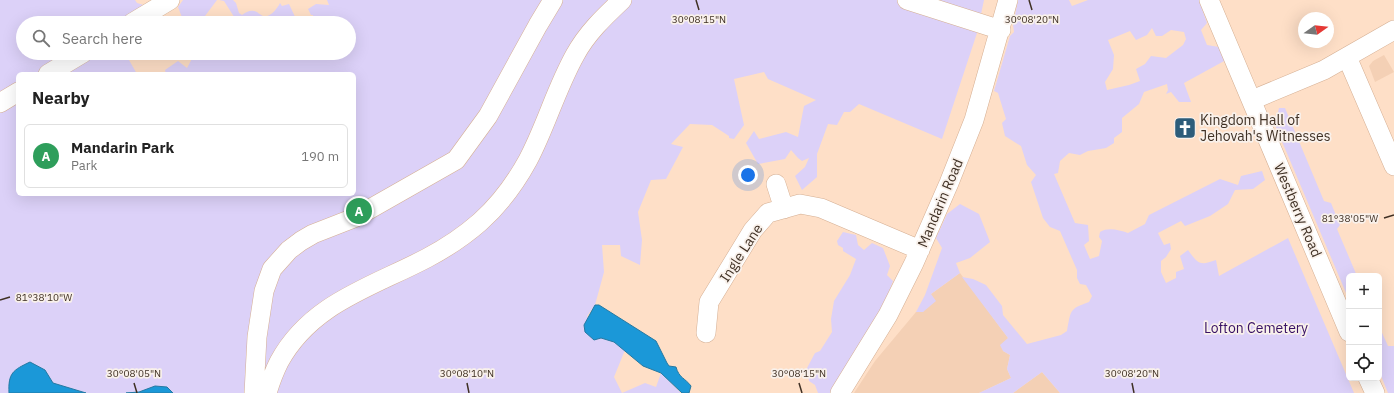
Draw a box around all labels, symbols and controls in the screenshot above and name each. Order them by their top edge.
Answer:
north arrow [1298,12,1334,48]
text: 30°08'15"N [672,13,726,26]
text: 30°08'20"N [1005,13,1059,26]
search box [16,16,356,60]
icon: search [30,27,52,49]
text: Search here [62,29,142,48]
text: Nearby [32,87,90,109]
place label: Kingdom Hall of Jehovah's Witnesses [1200,111,1331,145]
church icon: Kingdom Hall of Jehovah's Witnesses [1172,115,1198,141]
text: Mandarin Park [71,138,174,157]
text: A [42,148,50,165]
text: 190 m [301,148,339,165]
street label: Mandarin Road [913,156,967,250]
text: Park [71,157,97,174]
street label: Westberry Road [1270,160,1326,260]
your location [738,165,758,185]
pin: A [346,196,372,226]
text: 81°38'05"W [1322,212,1378,225]
street label: Ingle Lane [716,220,767,286]
map controls [1346,273,1382,381]
button: + [1346,273,1382,309]
text: 81°38'10"W [16,291,72,304]
button: − [1346,309,1382,345]
park label: Lofton Cemetery [1204,319,1308,337]
button: locate [1346,345,1382,381]
text: 30°08'05"N [107,367,161,380]
text: 30°08'10"N [440,367,494,380]
text: 30°08'15"N [772,367,826,380]
text: 30°08'20"N [1105,367,1159,380]

